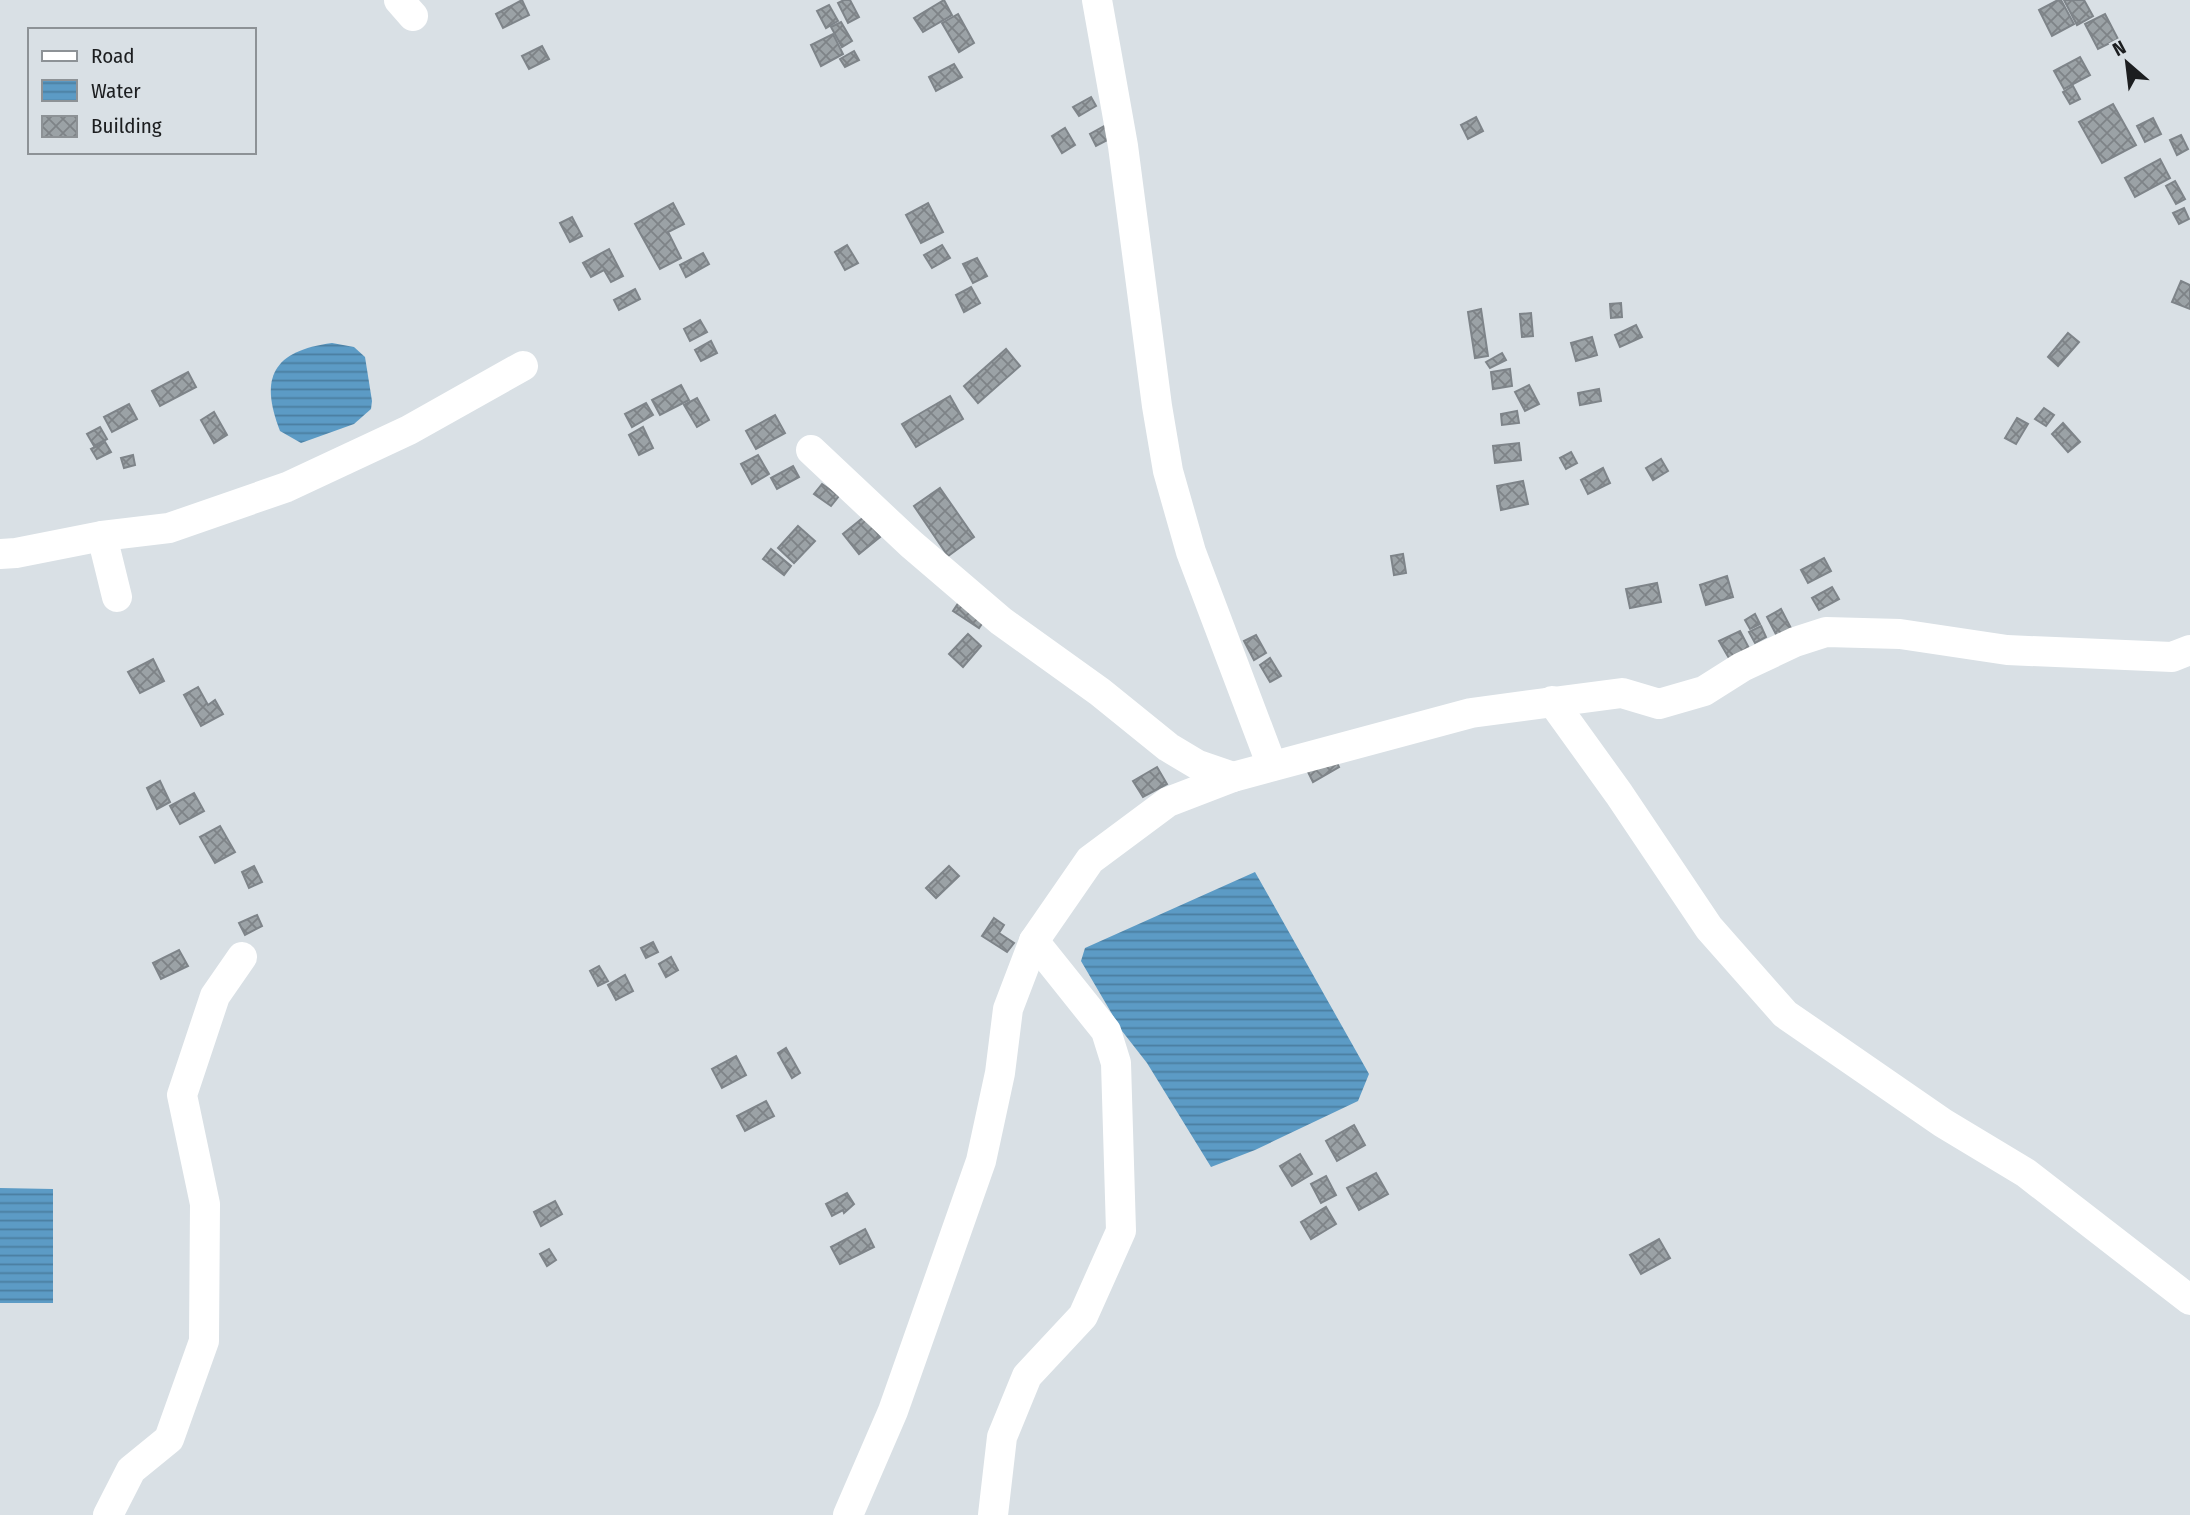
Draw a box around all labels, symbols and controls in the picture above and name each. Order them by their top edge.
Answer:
legend [28,28,256,154]
north arrow [2092,28,2162,98]
text: N [2109,36,2130,61]
text: Road [91,43,135,69]
text: Water [91,78,141,104]
text: Building [91,113,162,139]

